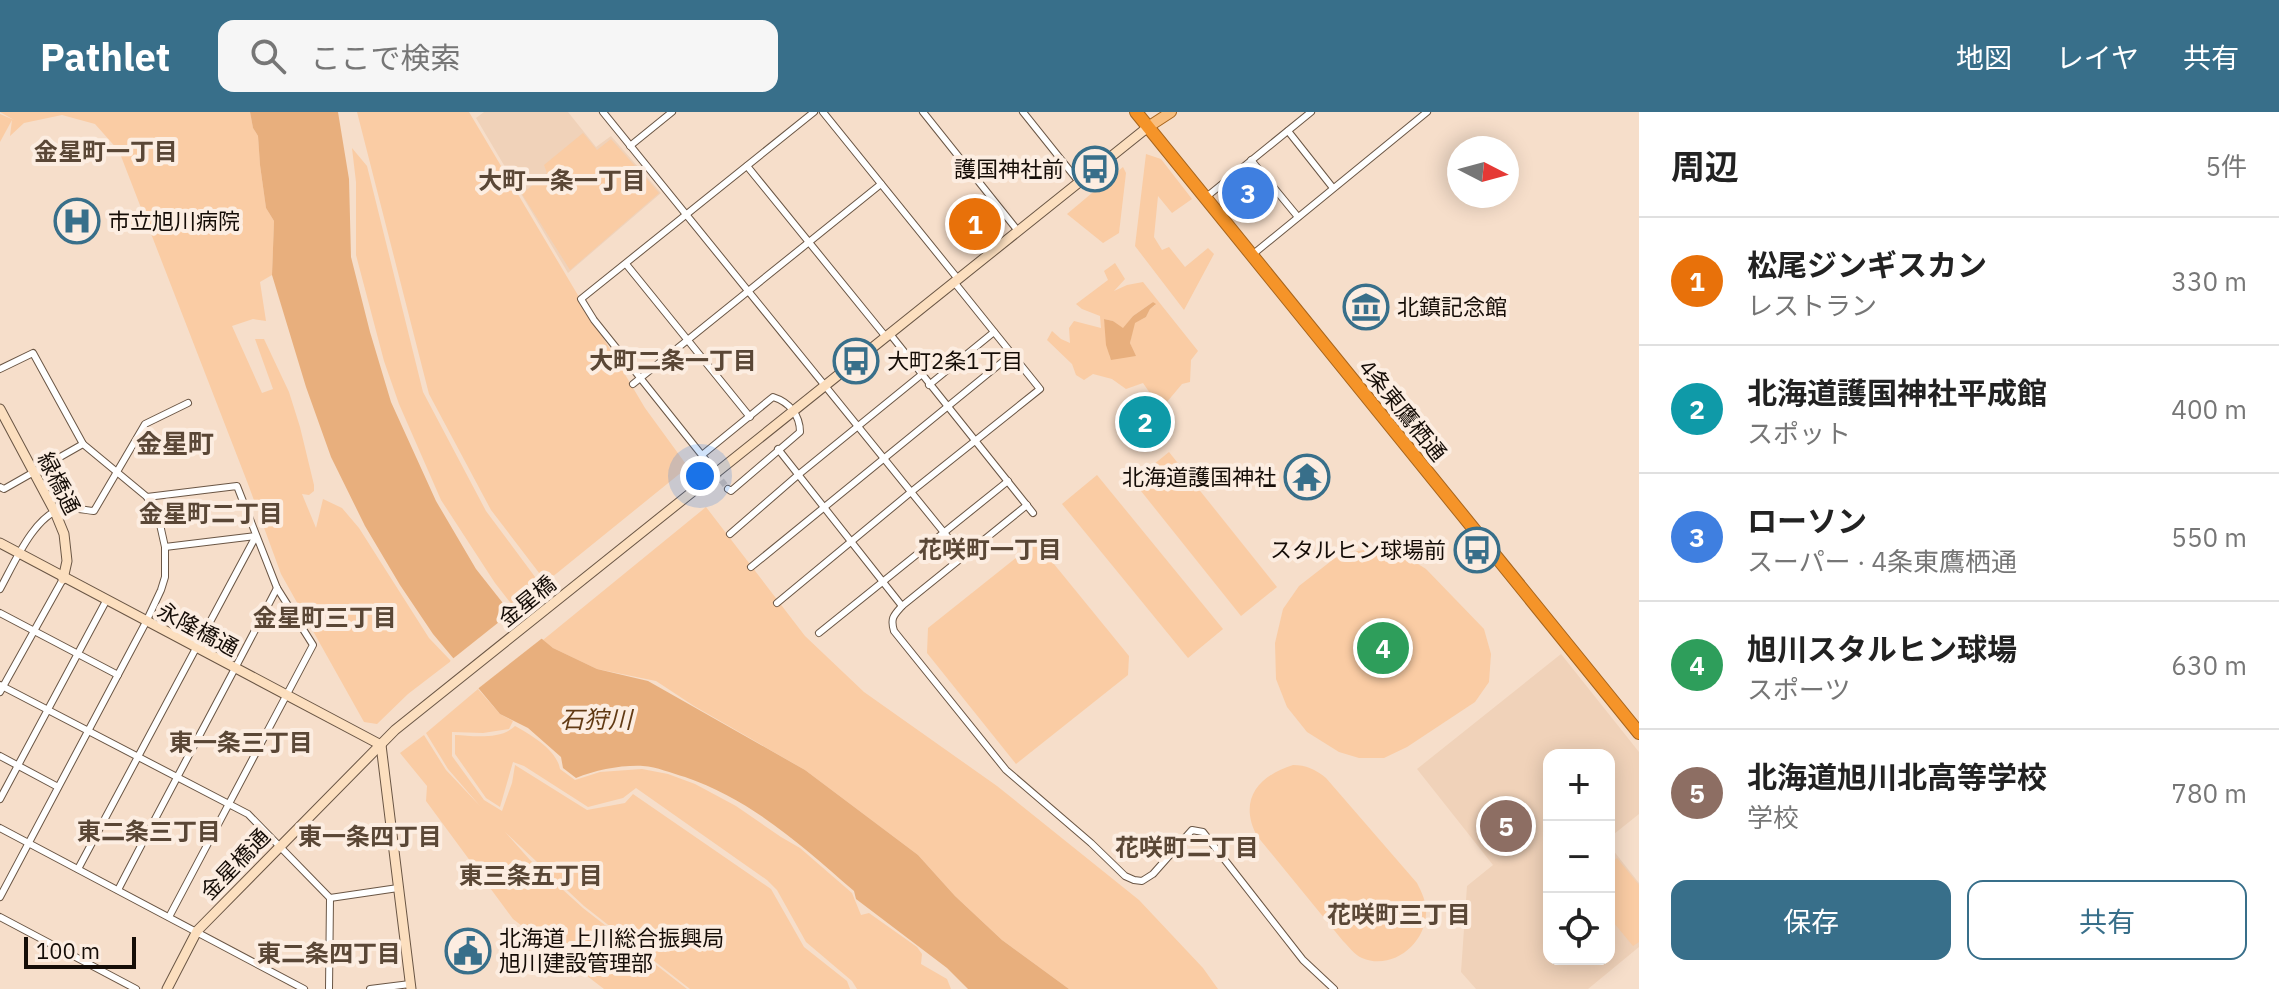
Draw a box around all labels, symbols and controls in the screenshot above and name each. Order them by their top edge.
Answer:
search box [218,20,778,92]
text: Pathlet [40,32,170,81]
icon: search [246,34,290,78]
text: ここで検索 [310,38,460,77]
text: 地図 [1956,39,2012,76]
text: レイヤ [2056,39,2139,76]
text: 共有 [2183,39,2239,76]
district label: 金星町一丁目 [34,135,178,167]
north arrow [1447,136,1519,208]
text: 周辺 [1671,144,1739,188]
bus stop icon: 護国神社前 [1071,145,1119,193]
text: 5件 [2205,149,2247,183]
place label: 護国神社前 [954,154,1064,183]
pin: 3 [1222,163,1274,223]
district label: 大町一条一丁目 [478,164,646,196]
pin: 1 [949,194,1001,254]
hospital icon: 市立旭川病院 [53,197,101,245]
place label: 市立旭川病院 [108,206,240,235]
text: 松尾ジンギスカン [1747,245,1987,284]
text: 1 [1689,264,1705,298]
text: 330 m [2171,264,2247,298]
museum icon: 北鎮記念館 [1342,283,1390,331]
text: レストラン [1747,288,1877,322]
place label: 北鎮記念館 [1397,292,1507,321]
bus stop icon: 大町2条1丁目 [832,337,880,385]
district label: 大町二条一丁目 [589,344,757,376]
place label: 大町2条1丁目 [887,346,1023,375]
street label: 4条東鷹栖通 [1353,353,1453,467]
text: 北海道護国神社平成館 [1747,373,2047,412]
pin: 2 [1119,392,1171,452]
text: 2 [1689,392,1705,426]
text: 400 m [2171,392,2247,426]
text: スポット [1747,416,1851,450]
district label: 金星町 [136,426,214,460]
street label: 緑橋通 [32,447,87,519]
temple icon: 北海道護国神社 [1283,453,1331,501]
your location [680,456,720,496]
place label: 北海道護国神社 [1122,462,1276,491]
district label: 金星町二丁目 [139,497,283,529]
text: ローソン [1747,501,1867,540]
text: 3 [1689,520,1705,554]
text: 550 m [2171,520,2247,554]
bus stop icon: スタルヒン球場前 [1453,526,1501,574]
district label: 花咲町一丁目 [918,533,1062,565]
place label: スタルヒン球場前 [1270,535,1446,564]
text: スーパー · 4条東鷹栖通 [1747,544,2017,578]
street label: 金星橋 [492,569,561,633]
street label: 永隆橋通 [153,595,244,662]
district label: 金星町三丁目 [253,601,397,633]
pin: 4 [1357,618,1409,678]
text: 旭川スタルヒン球場 [1747,629,2017,668]
text: 4 [1689,648,1705,682]
text: 630 m [2171,648,2247,682]
text: スポーツ [1747,672,1850,706]
water label: 石狩川 [560,703,635,735]
district label: 東一条三丁目 [169,726,313,758]
map controls [1543,749,1615,965]
button: + [1543,749,1615,821]
text: 北海道旭川北高等学校 [1747,757,2047,796]
text: 5 [1689,776,1705,810]
text: 780 m [2171,776,2247,810]
pin: 5 [1480,796,1532,856]
text: 学校 [1747,800,1799,834]
district label: 東二条三丁目 [77,815,221,847]
district label: 東一条四丁目 [298,820,442,852]
button: − [1543,821,1615,893]
street label: 金星橋通 [194,822,276,905]
district label: 花咲町二丁目 [1115,831,1259,863]
district label: 東三条五丁目 [459,859,603,891]
button: 保存 [1671,880,1951,960]
button: 共有 [1967,880,2247,960]
button: locate [1543,893,1615,965]
district label: 花咲町三丁目 [1327,898,1471,930]
place label: 北海道 上川総合振興局 旭川建設管理部 [499,923,724,977]
public building icon: 北海道 上川総合振興局 旭川建設管理部 [444,927,492,975]
scale bar [24,933,136,969]
text: 100 m [36,936,100,965]
district label: 東二条四丁目 [257,937,401,969]

